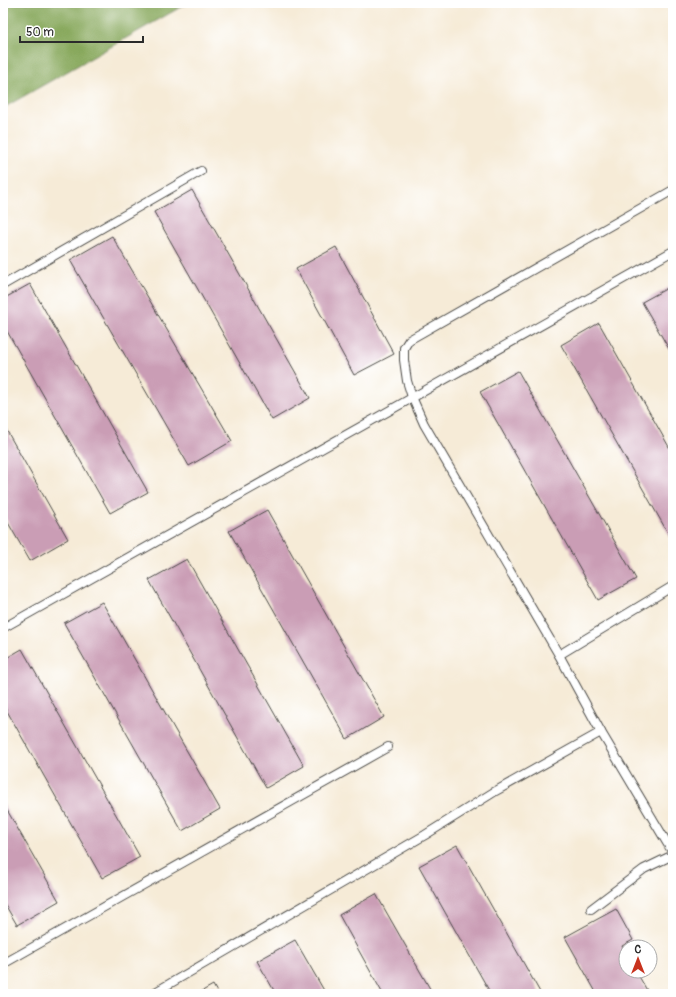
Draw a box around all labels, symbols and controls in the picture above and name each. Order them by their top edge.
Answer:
scale bar [20,18,143,44]
text: 50 m [26,25,54,40]
north arrow [618,939,658,979]
text: С [635,943,642,956]

